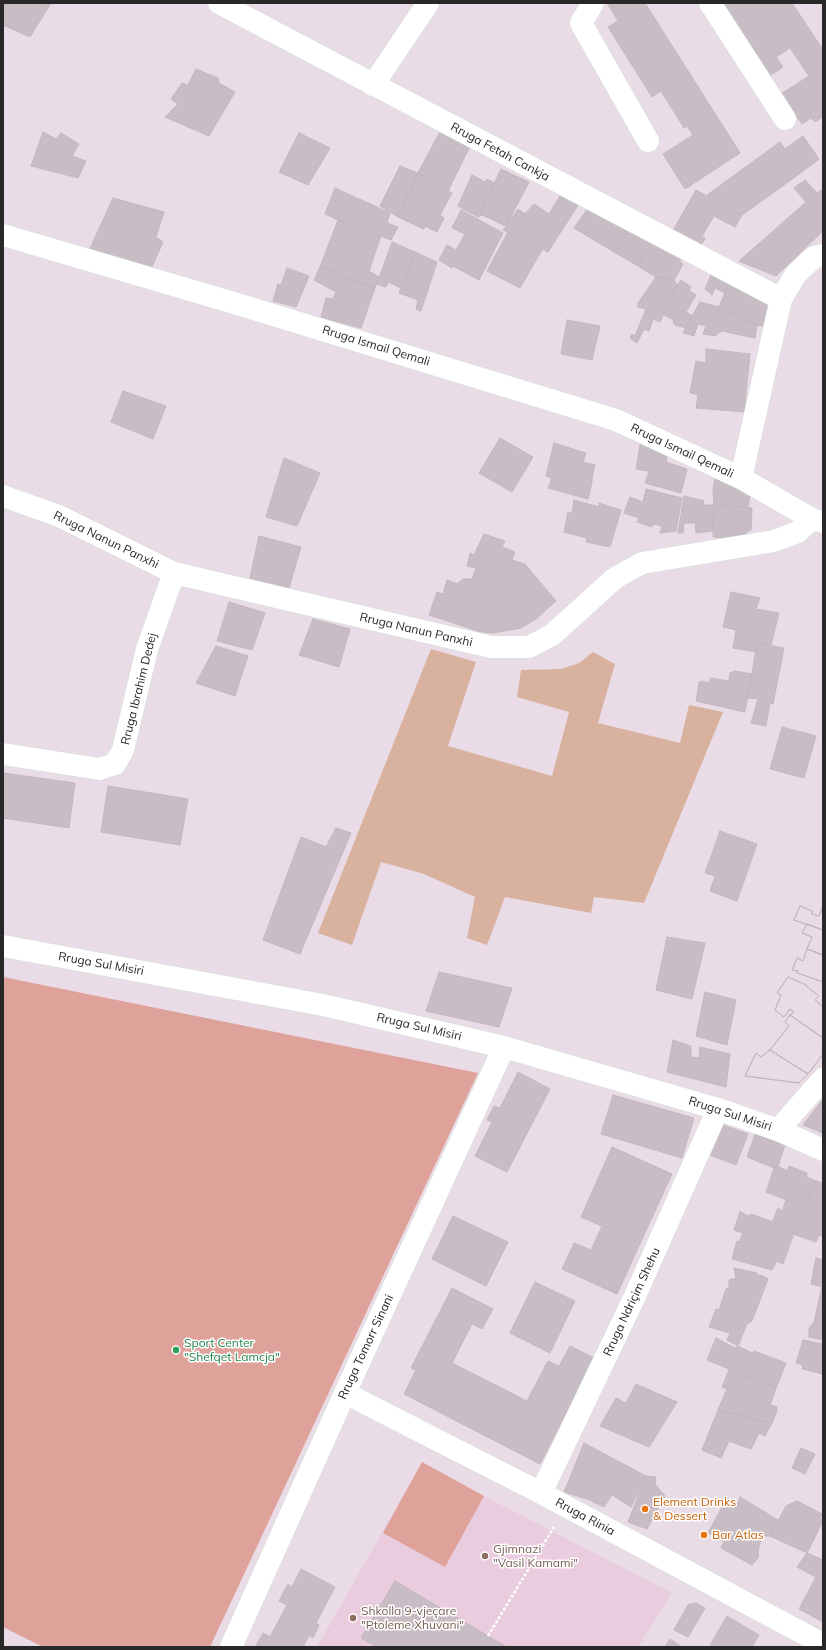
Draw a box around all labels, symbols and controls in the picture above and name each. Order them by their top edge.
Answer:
street label: Rruga Fetah Cankja [448,120,552,184]
street label: Rruga Ismail Qemali [320,323,432,369]
street label: Rruga Ismail Qemali [628,421,736,481]
street label: Rruga Nanun Panxhi [51,508,161,572]
street label: Rruga Nanun Panxhi [358,610,474,650]
street label: Rruga Ibrahim Dedej [118,632,160,746]
street label: Rruga Sul Misiri [57,949,145,979]
street label: Rruga Sul Misiri [375,1010,463,1044]
street label: Rruga Sul Misiri [687,1094,773,1134]
street label: Rruga Ndriçim Shehu [601,1245,663,1359]
street label: Rruga Tomorr Sinani [335,1292,397,1402]
place label: Sport Center "Shefqet Lamcja" [184,1336,280,1364]
marker: Sport Center "Shefqet Lamcja" [171,1345,181,1355]
street label: Rruga Rinia [553,1495,617,1539]
place label: Element Drinks & Dessert [653,1495,736,1523]
marker: Element Drinks & Dessert [640,1504,650,1514]
place label: Bar Atlas [712,1528,764,1542]
marker: Bar Atlas [699,1530,709,1540]
place label: Gjimnazi "Vasil Kamami" [493,1542,578,1570]
marker: Gjimnazi "Vasil Kamami" [480,1551,490,1561]
place label: Shkolla 9-vjeçare "Ptoleme Xhuvani" [361,1604,464,1632]
marker: Shkolla 9-vjeçare "Ptoleme Xhuvani" [348,1613,358,1623]

